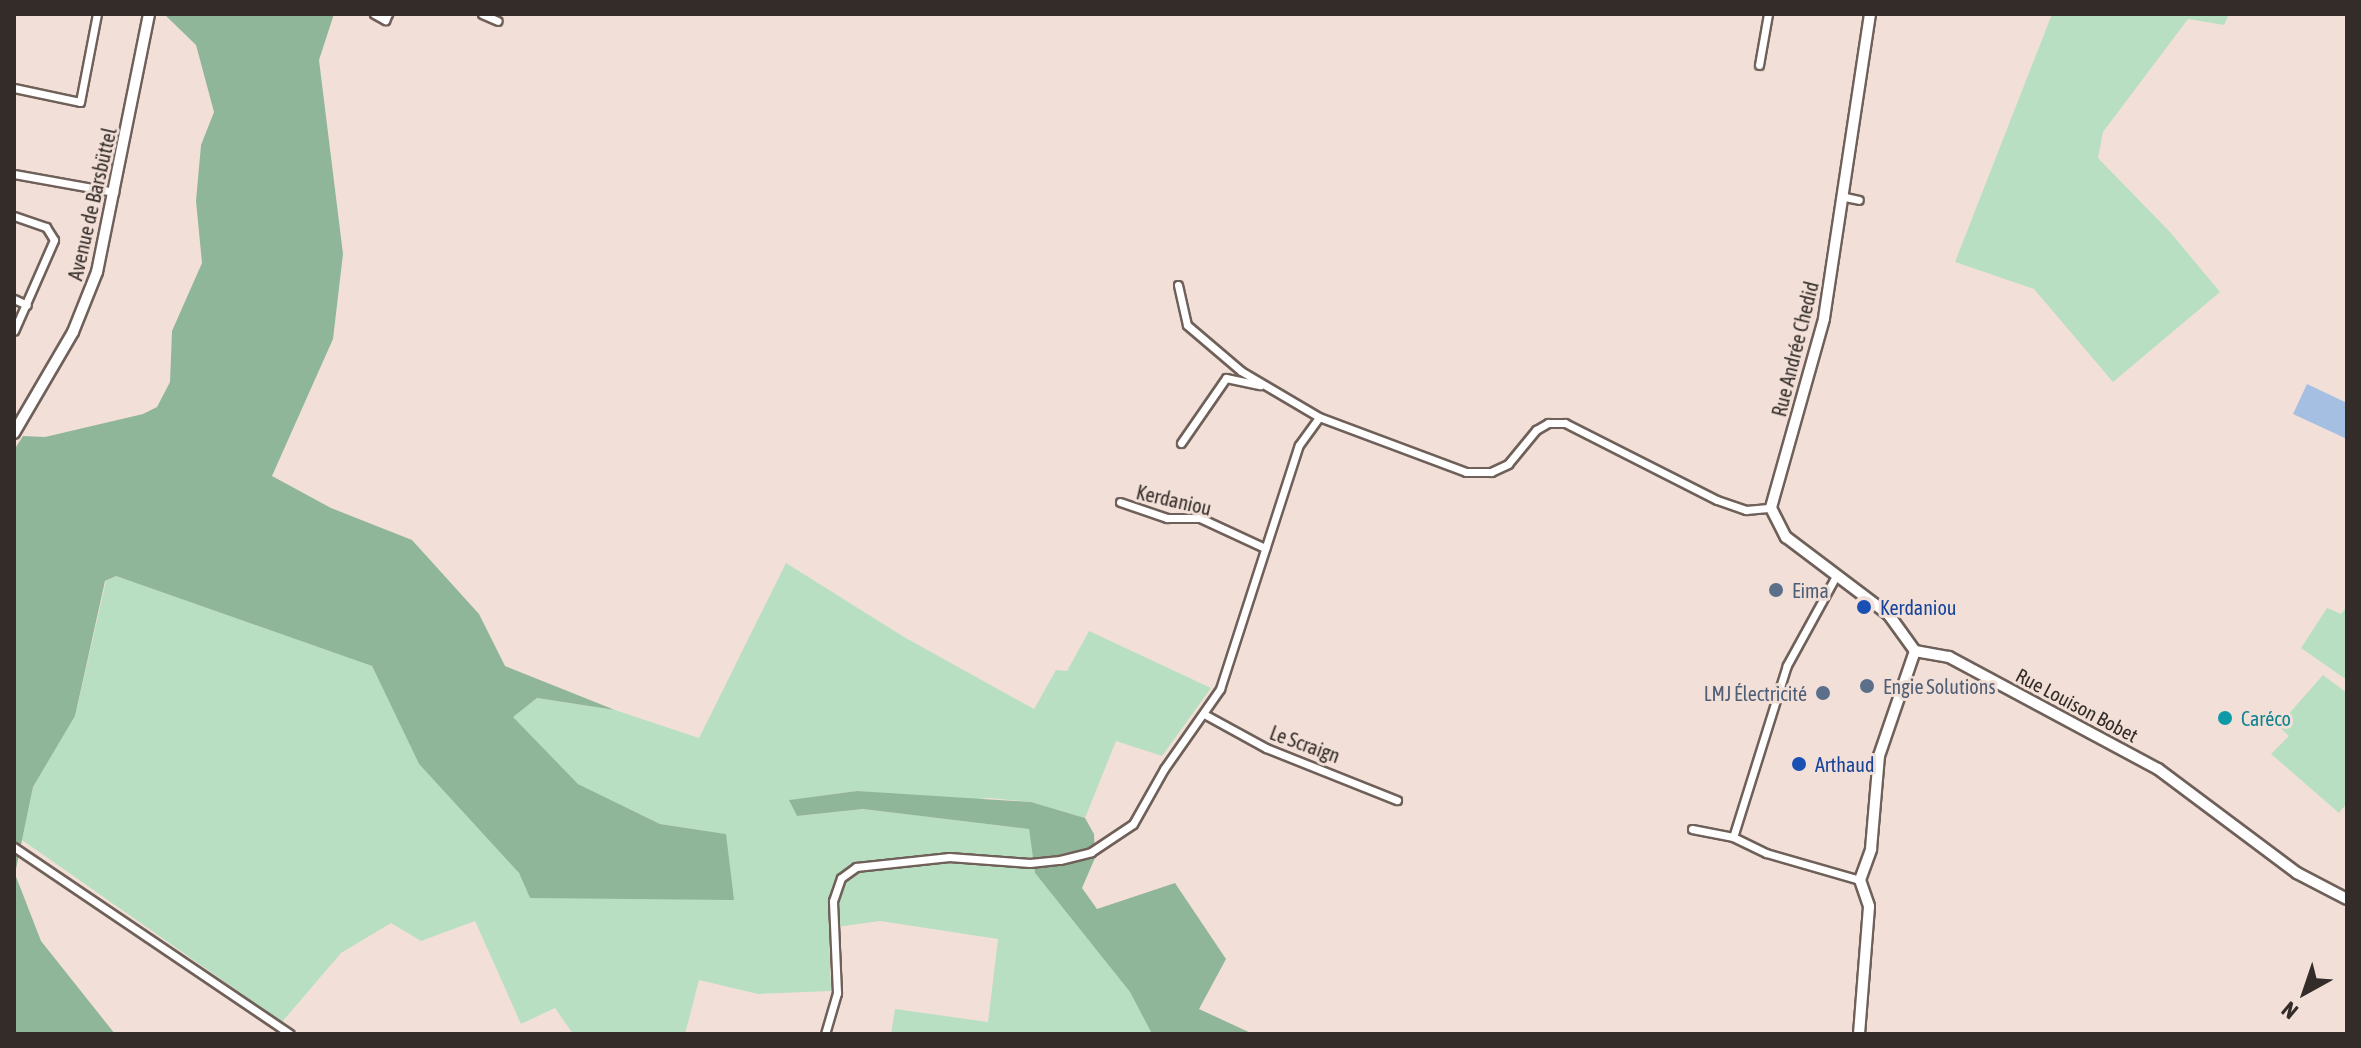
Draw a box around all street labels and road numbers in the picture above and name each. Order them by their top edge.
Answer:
street label: Avenue de Barsbüttel [63,125,121,283]
street label: Rue Andrée Chedid [1767,279,1823,419]
street label: Kerdaniou [1134,480,1214,520]
street label: Rue Louison Bobet [2012,663,2142,747]
street label: Le Scraign [1267,720,1343,768]

